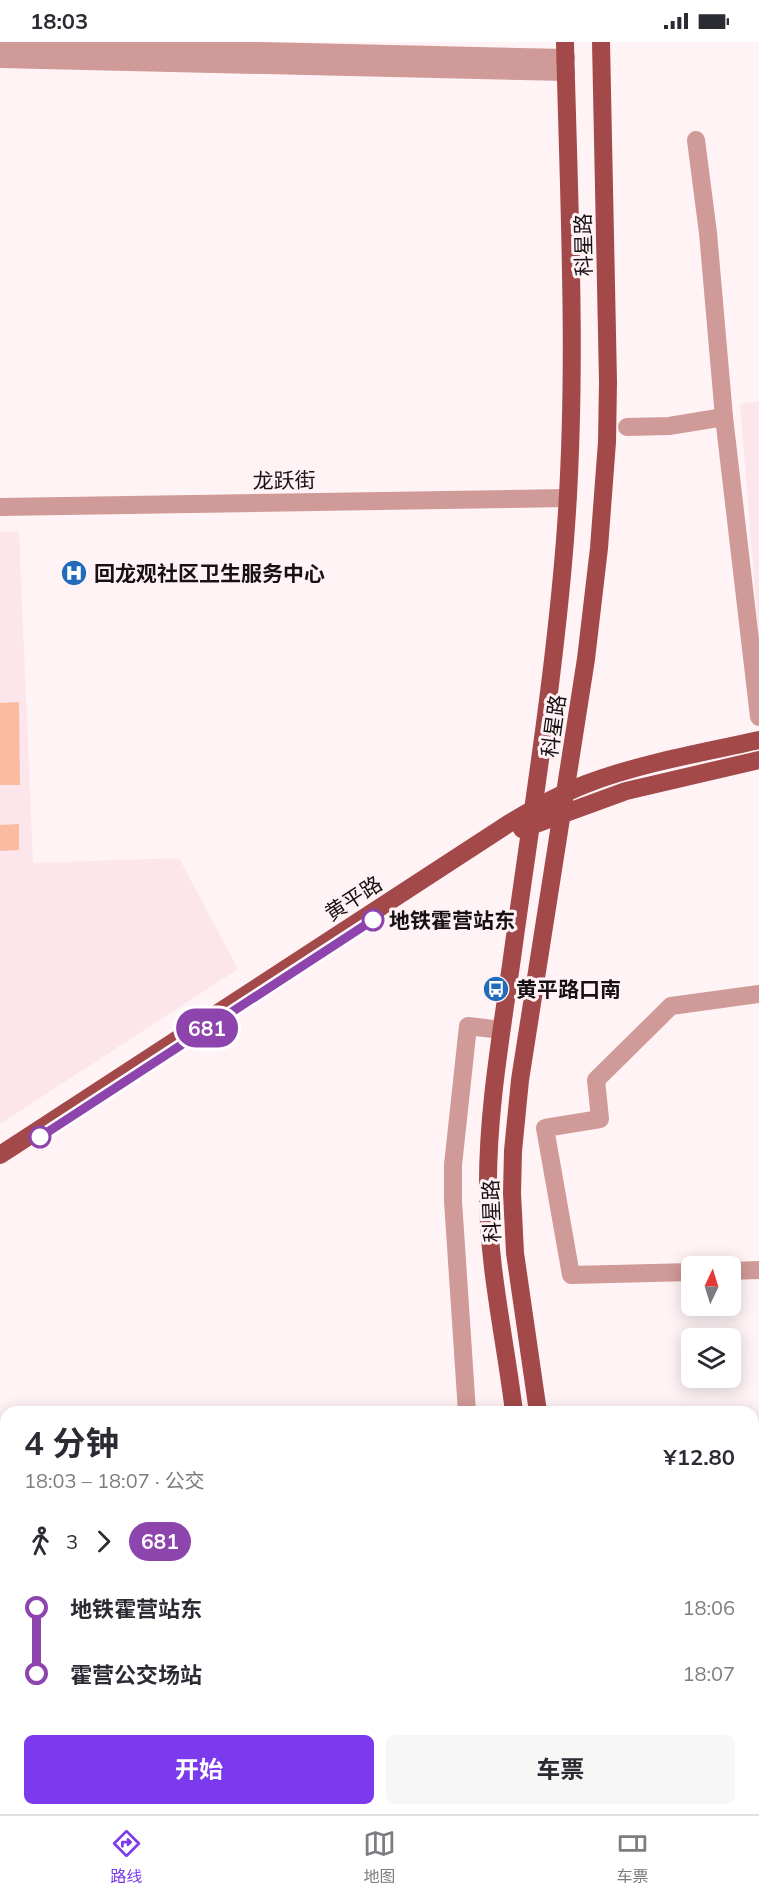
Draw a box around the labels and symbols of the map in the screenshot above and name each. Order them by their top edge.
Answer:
street label: 科星路 [569,213,597,277]
street label: 龙跃街 [252,466,316,494]
hospital icon: 回龙观社区卫生服务中心 [59,558,89,588]
place label: 回龙观社区卫生服务中心 [94,560,325,586]
street label: 科星路 [536,693,570,759]
street label: 黄平路 [320,870,386,926]
place label: 地铁霍营站东 [389,907,515,933]
marker: 地铁霍营站东 [362,909,384,931]
bus stop icon: 黄平路口南 [481,974,511,1004]
place label: 黄平路口南 [516,976,621,1002]
line badge: 681 [172,1008,242,1048]
unlabelled marker [29,1126,51,1148]
street label: 科星路 [477,1179,505,1243]
north arrow [681,1256,741,1316]

